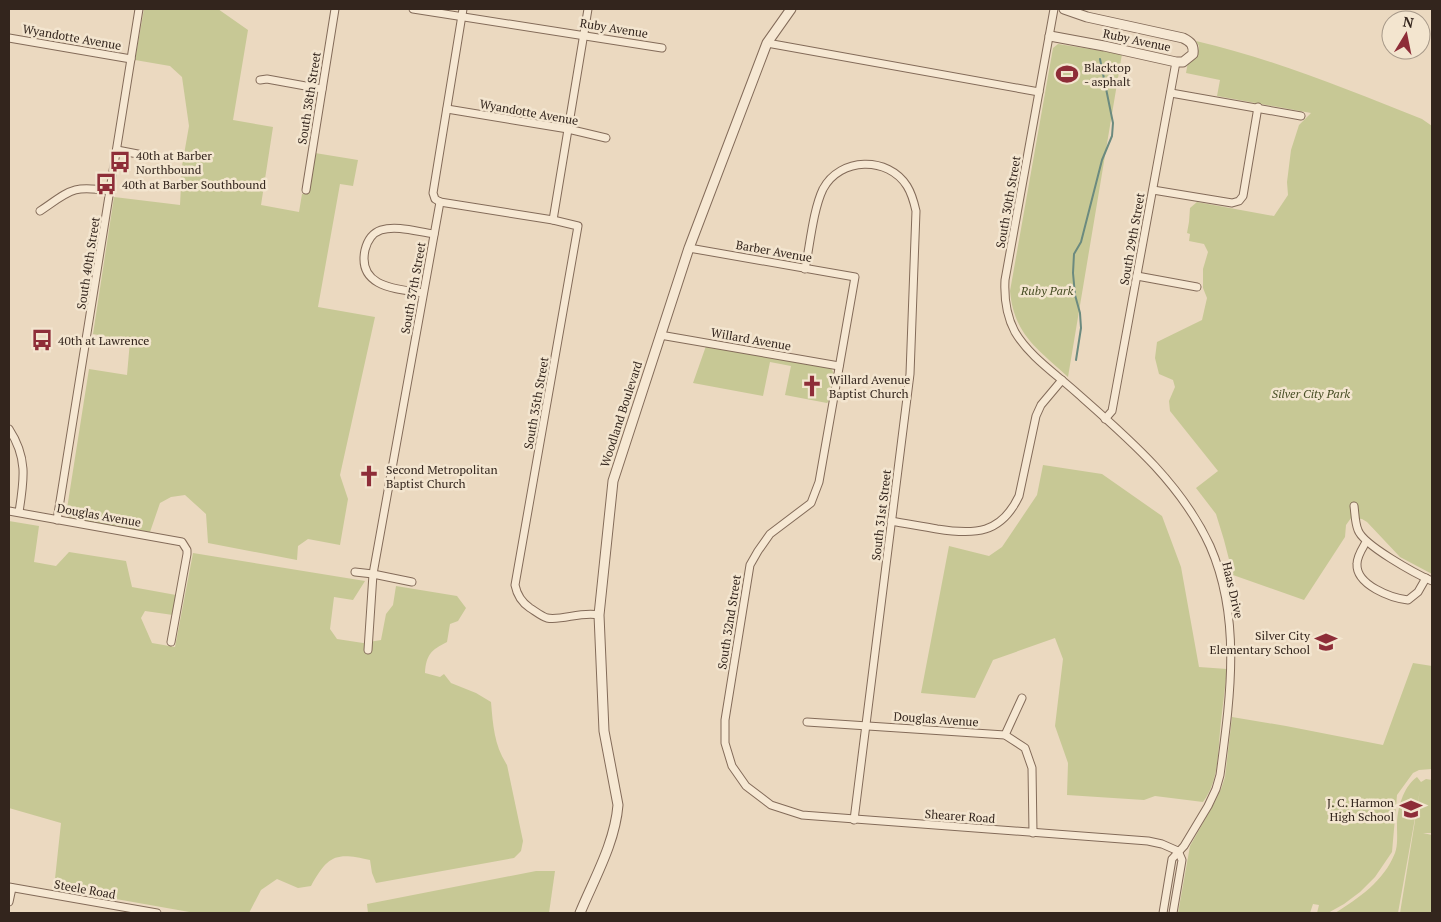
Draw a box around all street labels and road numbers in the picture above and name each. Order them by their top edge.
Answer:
street label: Ruby Avenue [579,15,649,41]
street label: Wyandotte Avenue [22,21,122,53]
street label: Ruby Avenue [1102,26,1172,54]
street label: South 38th Street [294,50,324,145]
street label: Wyandotte Avenue [479,96,579,128]
street label: South 30th Street [992,154,1024,249]
street label: South 29th Street [1116,191,1148,286]
street label: South 40th Street [73,215,103,310]
street label: Barber Avenue [735,237,813,265]
street label: South 37th Street [398,240,429,335]
street label: Willard Avenue [710,325,792,353]
street label: South 35th Street [520,355,552,450]
street label: Woodland Boulevard [597,359,645,469]
street label: South 31st Street [868,468,894,561]
street label: Douglas Avenue [56,500,142,530]
street label: Haas Drive [1219,560,1247,620]
street label: South 32nd Street [714,573,744,671]
street label: Douglas Avenue [893,709,979,729]
street label: Shearer Road [924,806,996,826]
street label: Steele Road [53,876,117,902]

